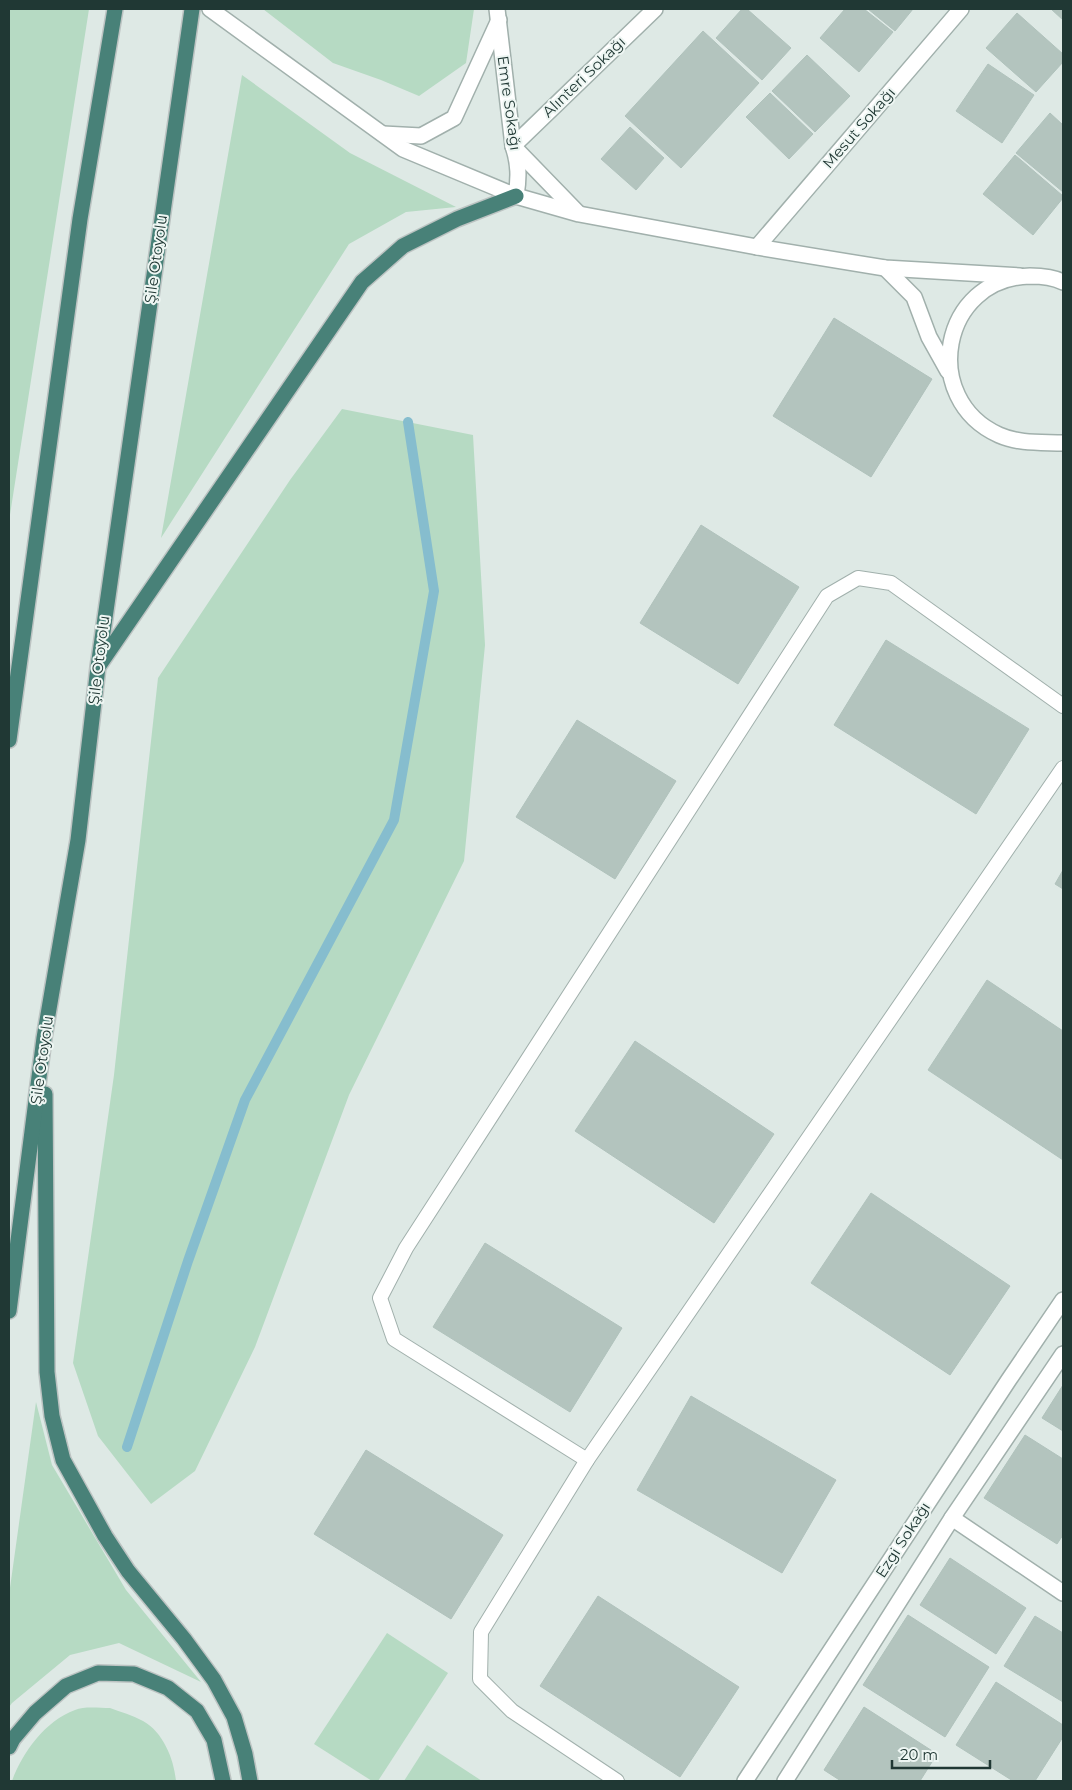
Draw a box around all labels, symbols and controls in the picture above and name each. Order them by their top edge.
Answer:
street label: Alınteri Sokağı [538,32,629,121]
street label: Emre Sokağı [493,54,526,151]
street label: Mesut Sokağı [818,83,899,172]
street label: Şile Otoyolu [140,213,171,305]
street label: Şile Otoyolu [84,614,113,705]
street label: Şile Otoyolu [26,1014,57,1106]
street label: Ezgi Sokağı [871,1498,934,1581]
scale bar [892,1738,990,1770]
text: 20 m [900,1745,938,1764]

